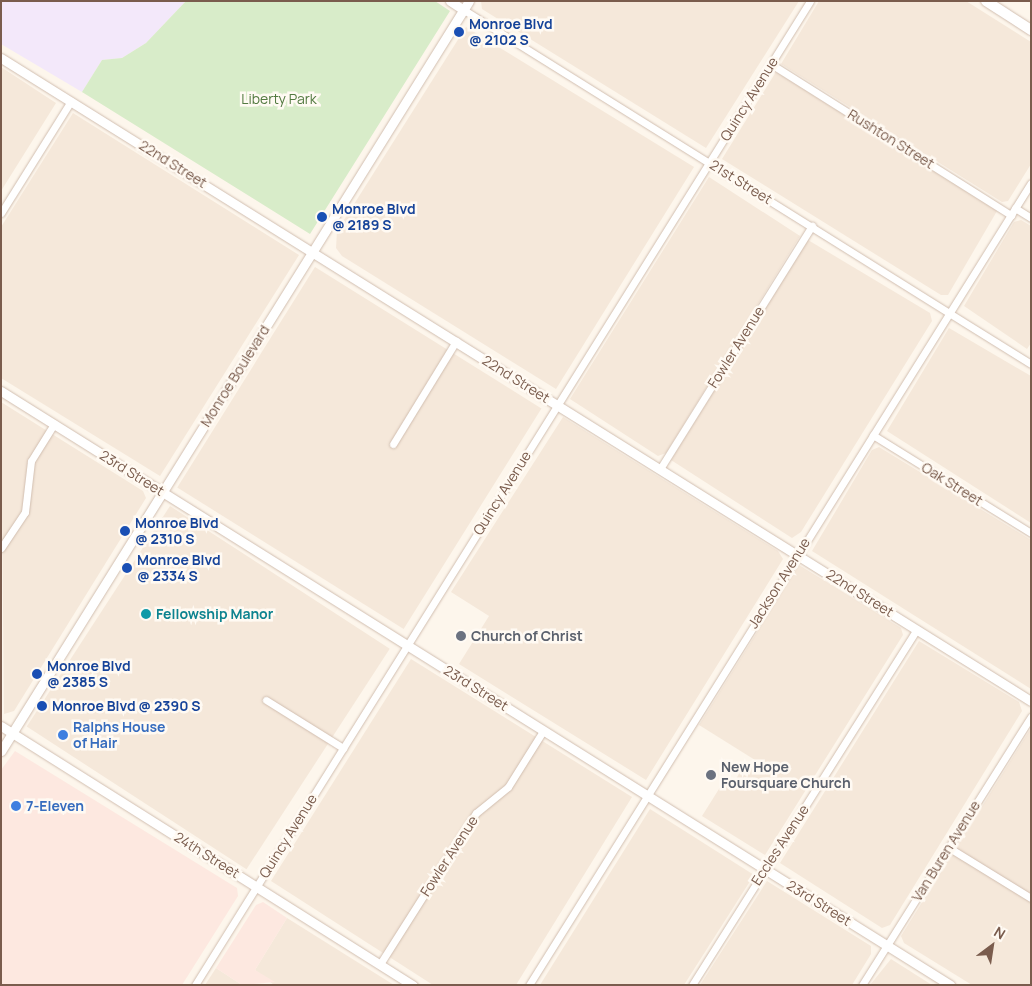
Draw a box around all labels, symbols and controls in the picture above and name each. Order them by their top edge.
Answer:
place label: Monroe Blvd @ 2102 S [469,16,553,48]
marker: Monroe Blvd @ 2102 S [453,26,465,38]
street label: Quincy Avenue [717,54,781,144]
park label: Liberty Park [241,91,317,107]
street label: Rushton Street [845,106,937,172]
street label: 22nd Street [136,137,210,191]
street label: 21st Street [707,156,775,208]
place label: Monroe Blvd @ 2189 S [332,201,416,233]
marker: Monroe Blvd @ 2189 S [316,211,328,223]
street label: Fowler Avenue [704,303,768,391]
street label: Monroe Boulevard [197,322,273,430]
street label: 22nd Street [479,352,553,406]
street label: 23rd Street [97,447,167,499]
street label: Quincy Avenue [470,448,534,538]
street label: Oak Street [918,459,986,509]
place label: Monroe Blvd @ 2310 S [135,515,219,548]
marker: Monroe Blvd @ 2310 S [119,525,131,537]
street label: Jackson Avenue [744,535,814,631]
place label: Monroe Blvd @ 2334 S [137,552,221,584]
marker: Monroe Blvd @ 2334 S [121,562,133,574]
street label: 22nd Street [823,566,897,620]
place label: Fellowship Manor [156,606,273,622]
marker: Fellowship Manor [140,608,152,620]
place label: Church of Christ [471,628,583,644]
marker: Church of Christ [455,630,467,642]
place label: Monroe Blvd @ 2385 S [47,658,131,690]
street label: 23rd Street [441,662,511,714]
marker: Monroe Blvd @ 2385 S [31,668,43,680]
place label: Monroe Blvd @ 2390 S [52,698,200,714]
marker: Monroe Blvd @ 2390 S [36,700,48,712]
place label: Ralphs House of Hair [73,719,166,752]
marker: Ralphs House of Hair [57,729,69,741]
place label: New Hope Foursquare Church [721,759,851,792]
marker: New Hope Foursquare Church [705,769,717,781]
street label: Quincy Avenue [256,791,320,881]
place label: 7-Eleven [26,798,84,814]
street label: Van Buren Avenue [908,798,984,904]
marker: 7-Eleven [10,800,22,812]
street label: Eccles Avenue [748,802,812,888]
street label: Fowler Avenue [417,813,481,899]
street label: 24th Street [171,828,243,882]
street label: 23rd Street [784,877,854,929]
north arrow [967,921,1017,971]
text: N [991,922,1009,943]

